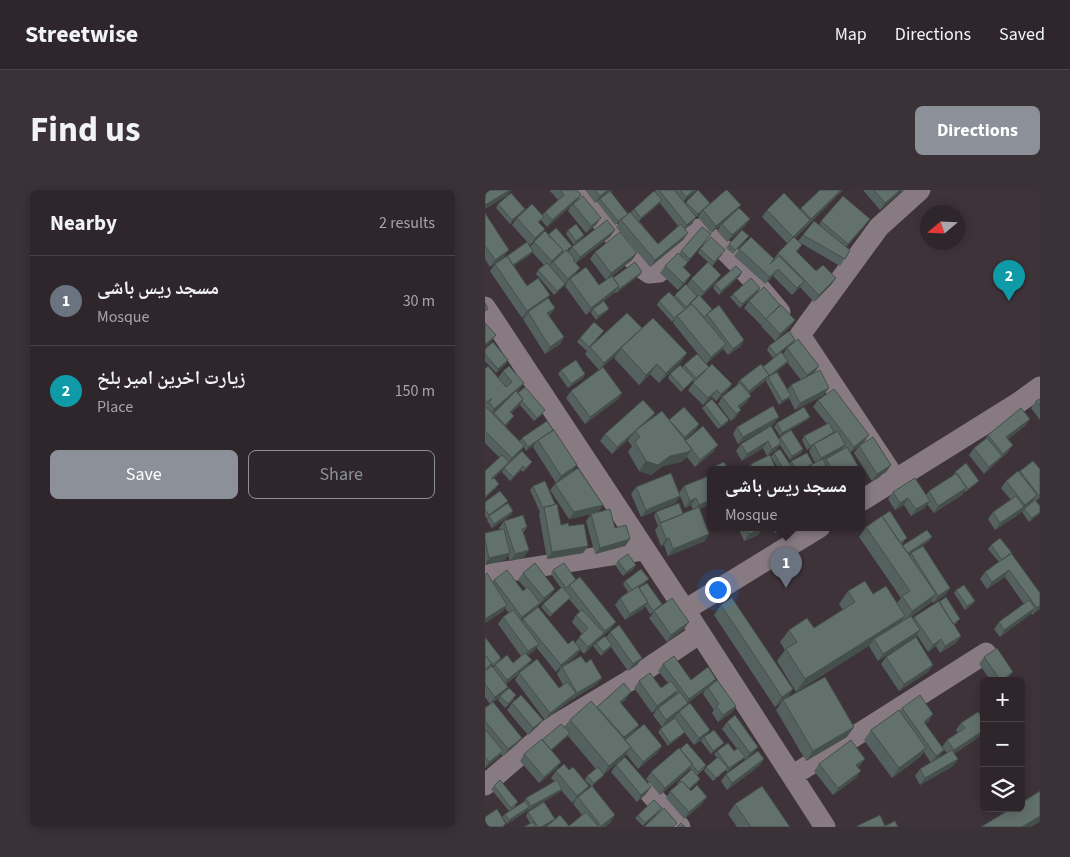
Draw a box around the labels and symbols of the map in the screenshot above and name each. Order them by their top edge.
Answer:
north arrow [920,205,965,250]
pin: 2 [993,260,1025,301]
pin: 1 [770,547,802,588]
your location [705,577,731,603]

